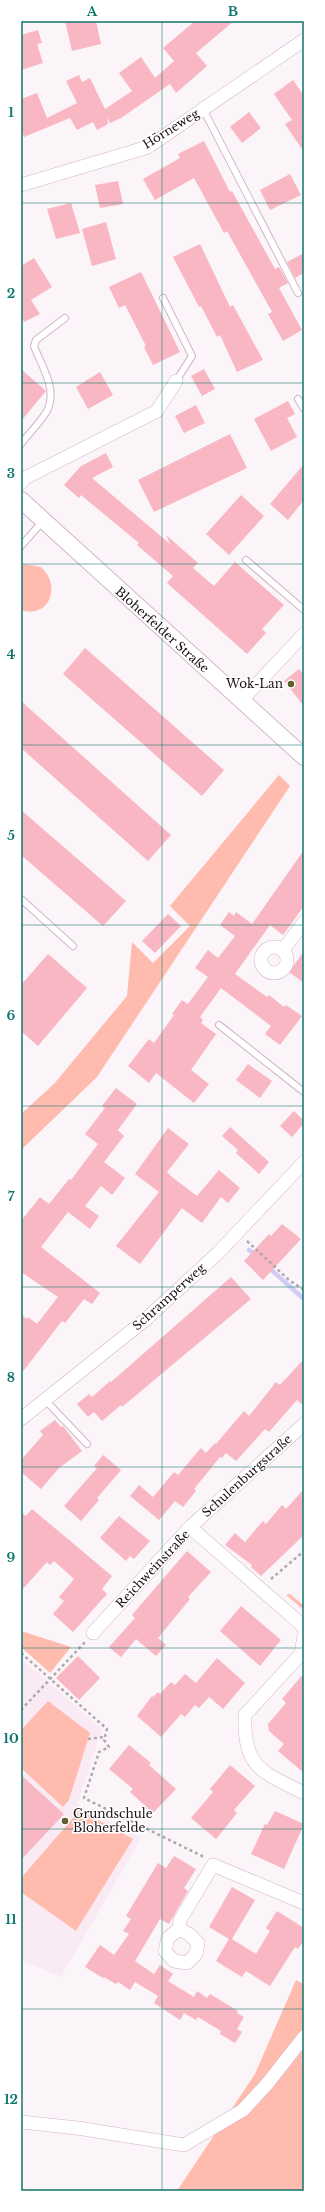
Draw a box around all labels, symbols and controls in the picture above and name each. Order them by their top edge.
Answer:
text: A [86,3,98,20]
text: B [228,3,238,20]
text: 1 [8,104,14,121]
street label: Hörneweg [140,105,202,152]
text: 2 [7,285,15,302]
text: 3 [7,465,15,482]
street label: Bloherfelder Straße [112,584,212,676]
text: 4 [7,646,16,663]
place label: Wok-Lan [225,676,283,691]
marker: Wok-Lan [286,679,296,689]
text: 5 [7,827,15,844]
text: 6 [7,1007,16,1024]
text: 7 [8,1188,15,1205]
street label: Schramperweg [129,1260,209,1333]
text: 8 [7,1369,15,1386]
street label: Schulenburgstraße [199,1431,295,1520]
street label: Reichweinstraße [113,1526,193,1611]
text: 9 [7,1549,16,1566]
text: 10 [3,1730,19,1747]
place label: Grundschule Bloherfelde [73,1806,153,1835]
marker: Grundschule Bloherfelde [60,1816,70,1826]
text: 11 [5,1911,17,1928]
text: 12 [4,2091,18,2108]

